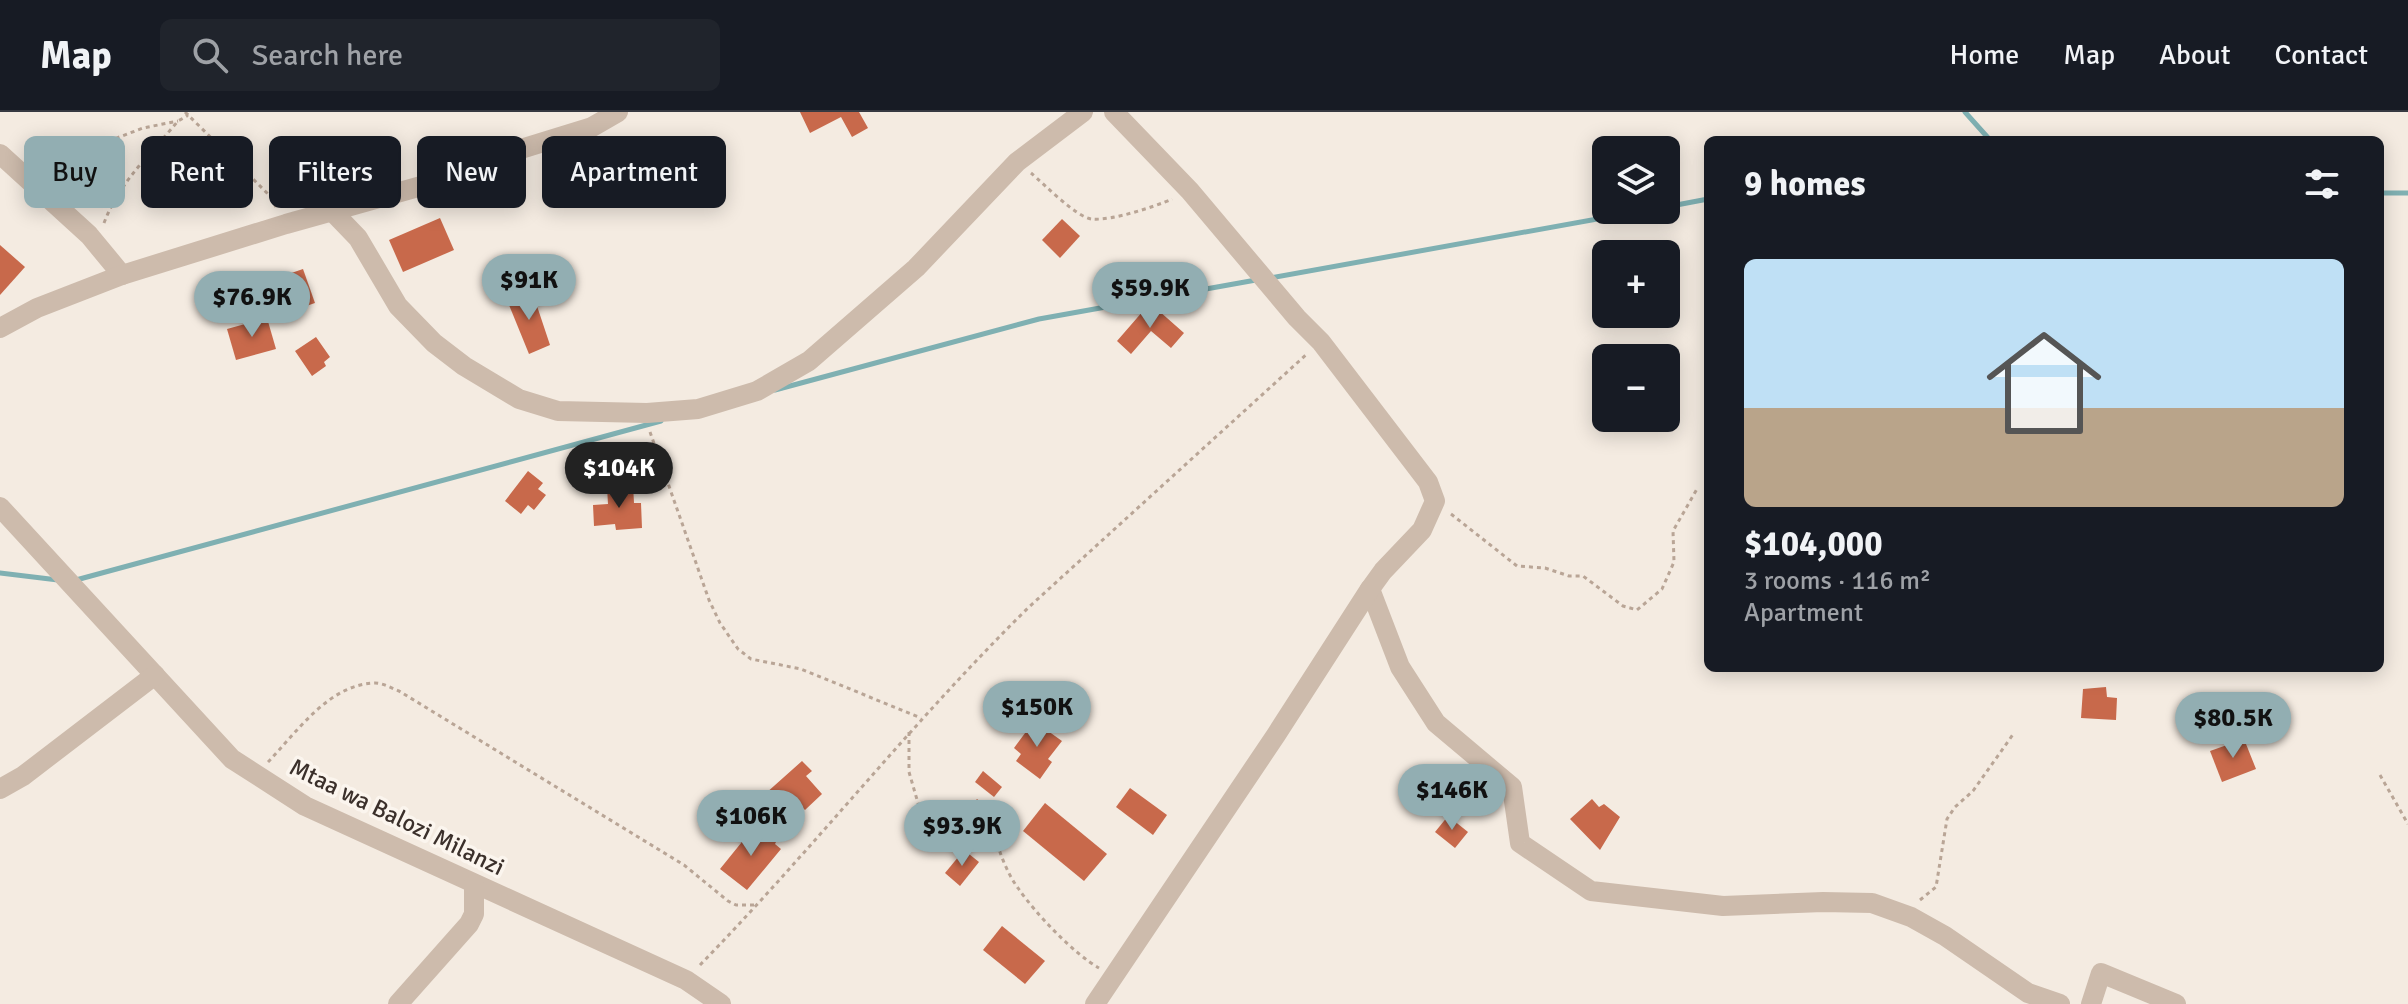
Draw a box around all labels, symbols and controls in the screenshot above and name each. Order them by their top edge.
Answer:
search box [160,19,720,91]
text: Map [40,32,112,79]
icon: search [188,33,232,77]
text: Search here [252,37,403,74]
text: Home [1950,38,2019,72]
text: Map [2063,38,2115,72]
text: About [2159,38,2231,72]
text: Contact [2275,38,2368,72]
chip: Buy [24,136,125,208]
chip: Rent [141,136,253,208]
chip: Filters [269,136,401,208]
chip: New [417,136,526,208]
chip: Apartment [542,136,726,208]
map controls [1592,136,1680,432]
button: layers [1592,136,1680,224]
icon: filters [2300,162,2344,206]
text: 9 homes [1744,163,1865,205]
button: + [1592,240,1680,328]
pin: $91K [482,254,576,322]
pin: $59.9K [1085,262,1215,330]
text: $91K [500,264,558,296]
pin: $76.9K [187,271,317,339]
text: $59.9K [1110,272,1190,304]
text: $76.9K [212,281,292,313]
icon: home [1972,311,2116,455]
button: − [1592,344,1680,432]
pin: $104K [563,442,675,510]
text: $104K [583,452,655,484]
text: $104,000 [1744,523,1883,565]
text: 3 rooms · 116 m² [1744,565,1931,597]
text: Apartment [1744,597,1863,629]
pin: $150K [981,681,1093,749]
text: $150K [1001,691,1073,723]
pin: $80.5K [2168,692,2298,760]
text: $80.5K [2193,702,2273,734]
street label: Mtaa wa Balozi Milanzi [285,752,509,882]
pin: $146K [1396,764,1508,832]
text: $146K [1416,774,1488,806]
pin: $106K [695,790,807,858]
text: $106K [715,800,787,832]
pin: $93.9K [897,800,1027,868]
text: $93.9K [922,810,1002,842]

